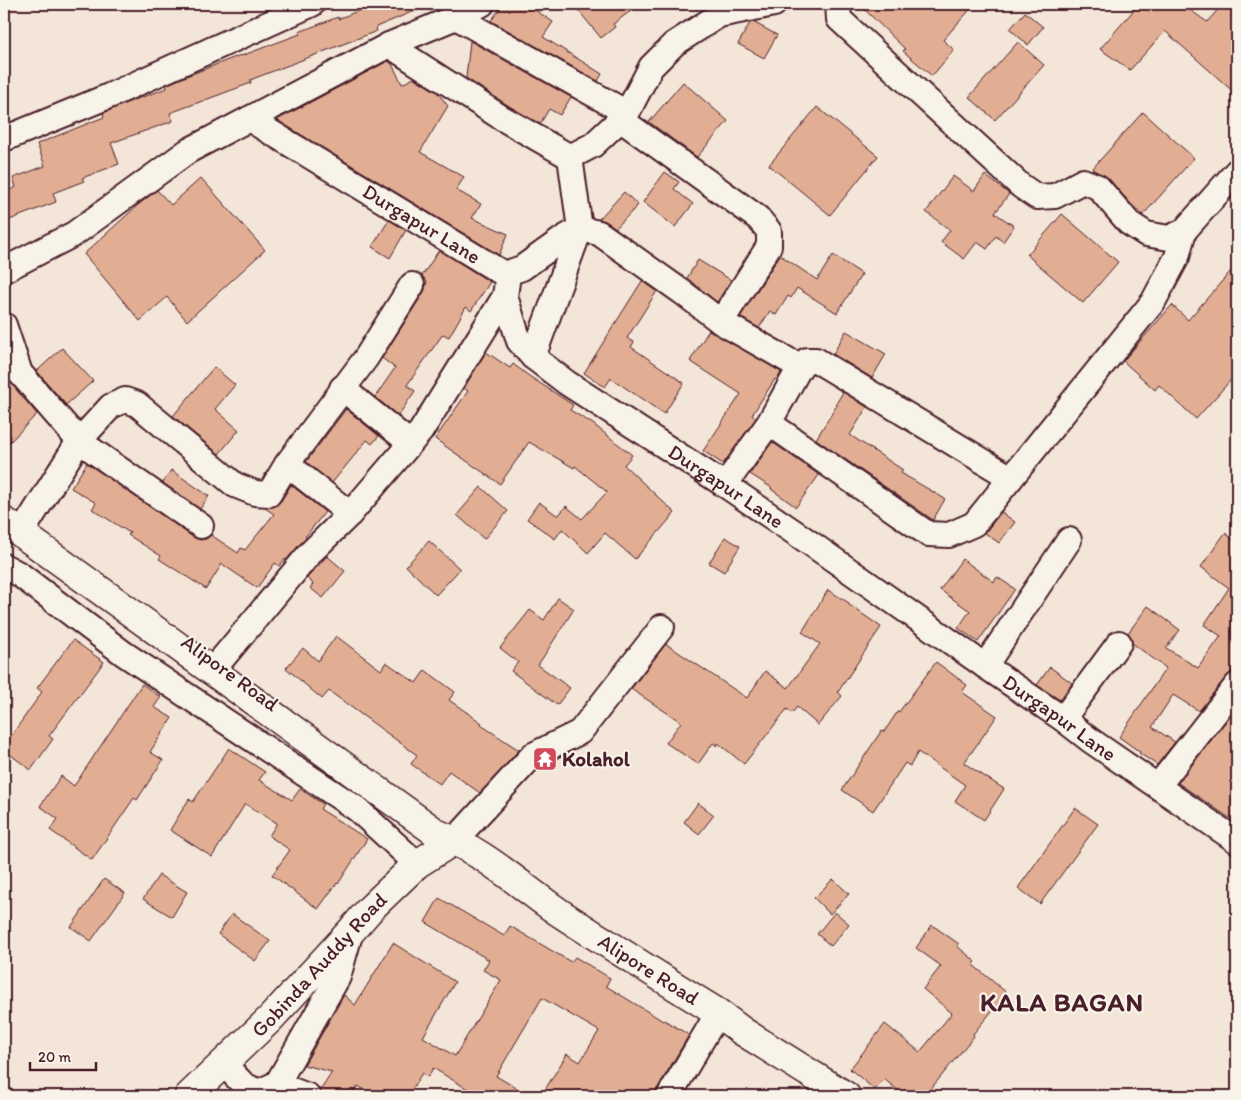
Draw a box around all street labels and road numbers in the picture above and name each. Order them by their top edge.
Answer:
street label: Durgapur Lane [358,178,485,269]
street label: Durgapur Lane [664,439,789,533]
street label: Alipore Road [177,629,284,717]
street label: Durgapur Lane [998,669,1121,766]
street label: Gobinda Auddy Road [246,886,392,1042]
street label: Alipore Road [594,928,704,1010]

